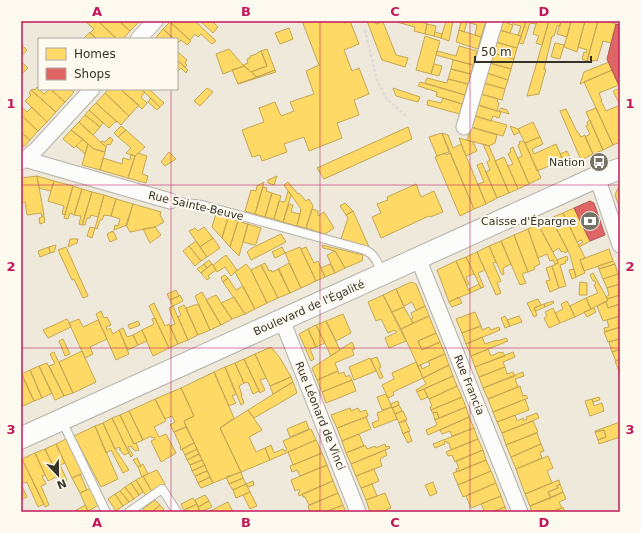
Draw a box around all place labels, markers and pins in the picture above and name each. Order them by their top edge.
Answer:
bus stop icon: Nation [588,151,610,173]
place label: Nation [549,156,585,169]
bank icon: Caisse d'Épargne [579,210,601,232]
place label: Caisse d'Épargne [481,215,576,228]

